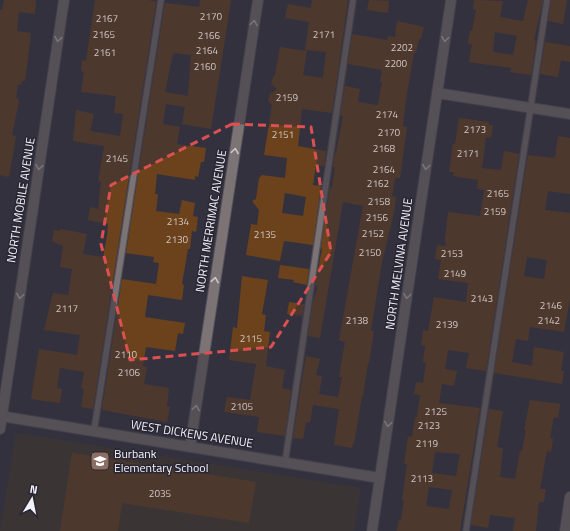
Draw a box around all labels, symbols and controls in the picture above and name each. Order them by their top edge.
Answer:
house number: 2170 [200,9,223,24]
house number: 2167 [96,11,118,26]
one-way arrow [249,20,258,26]
house number: 2165 [93,27,116,42]
house number: 2171 [313,27,335,42]
house number: 2166 [198,28,221,43]
one-way arrow [54,35,63,42]
one-way arrow [441,36,450,42]
house number: 2202 [391,40,413,55]
house number: 2164 [196,43,219,58]
house number: 2161 [94,45,116,60]
house number: 2200 [385,56,408,71]
house number: 2160 [194,59,217,74]
house number: 2159 [276,90,299,105]
house number: 2174 [376,107,399,122]
house number: 2173 [464,122,486,137]
house number: 2170 [378,125,401,140]
house number: 2151 [272,127,294,142]
street label: NORTH MOBILE AVENUE [1,136,40,264]
house number: 2168 [373,141,396,156]
house number: 2171 [457,146,479,161]
street label: NORTH MERRIMAC AVENUE [190,148,231,294]
one-way arrow [230,148,239,154]
house number: 2145 [106,151,129,166]
house number: 2164 [373,162,396,177]
one-way arrow [35,164,44,170]
one-way arrow [422,164,431,170]
house number: 2162 [367,176,389,191]
house number: 2165 [487,186,510,201]
house number: 2158 [368,194,391,209]
street label: NORTH MELVINA AVENUE [380,196,417,331]
house number: 2159 [484,204,507,219]
house number: 2156 [366,210,389,225]
house number: 2134 [167,214,190,229]
house number: 2152 [362,226,384,241]
house number: 2135 [254,227,277,242]
house number: 2130 [166,232,189,247]
house number: 2150 [359,245,382,260]
house number: 2153 [441,246,463,261]
house number: 2149 [444,266,467,281]
one-way arrow [210,277,219,283]
house number: 2143 [471,291,493,306]
one-way arrow [16,293,25,299]
one-way arrow [403,293,412,299]
house number: 2146 [540,298,563,313]
house number: 2117 [56,301,78,316]
house number: 2138 [346,313,369,328]
house number: 2142 [538,313,560,328]
house number: 2139 [436,317,459,332]
house number: 2115 [240,331,263,346]
house number: 2110 [115,347,138,362]
house number: 2106 [118,365,141,380]
house number: 2105 [231,399,254,414]
house number: 2125 [425,404,448,419]
one-way arrow [191,405,200,411]
street label: WEST DICKENS AVENUE [130,414,255,453]
house number: 2123 [418,418,440,433]
one-way arrow [384,421,393,427]
house number: 2119 [416,436,439,451]
place label: Burbank Elementary School [114,444,208,477]
school or university icon: Burbank Elementary School [89,450,111,472]
house number: 2113 [411,471,433,486]
north arrow [12,479,52,519]
text: N [29,481,39,498]
house number: 2035 [149,486,172,501]

